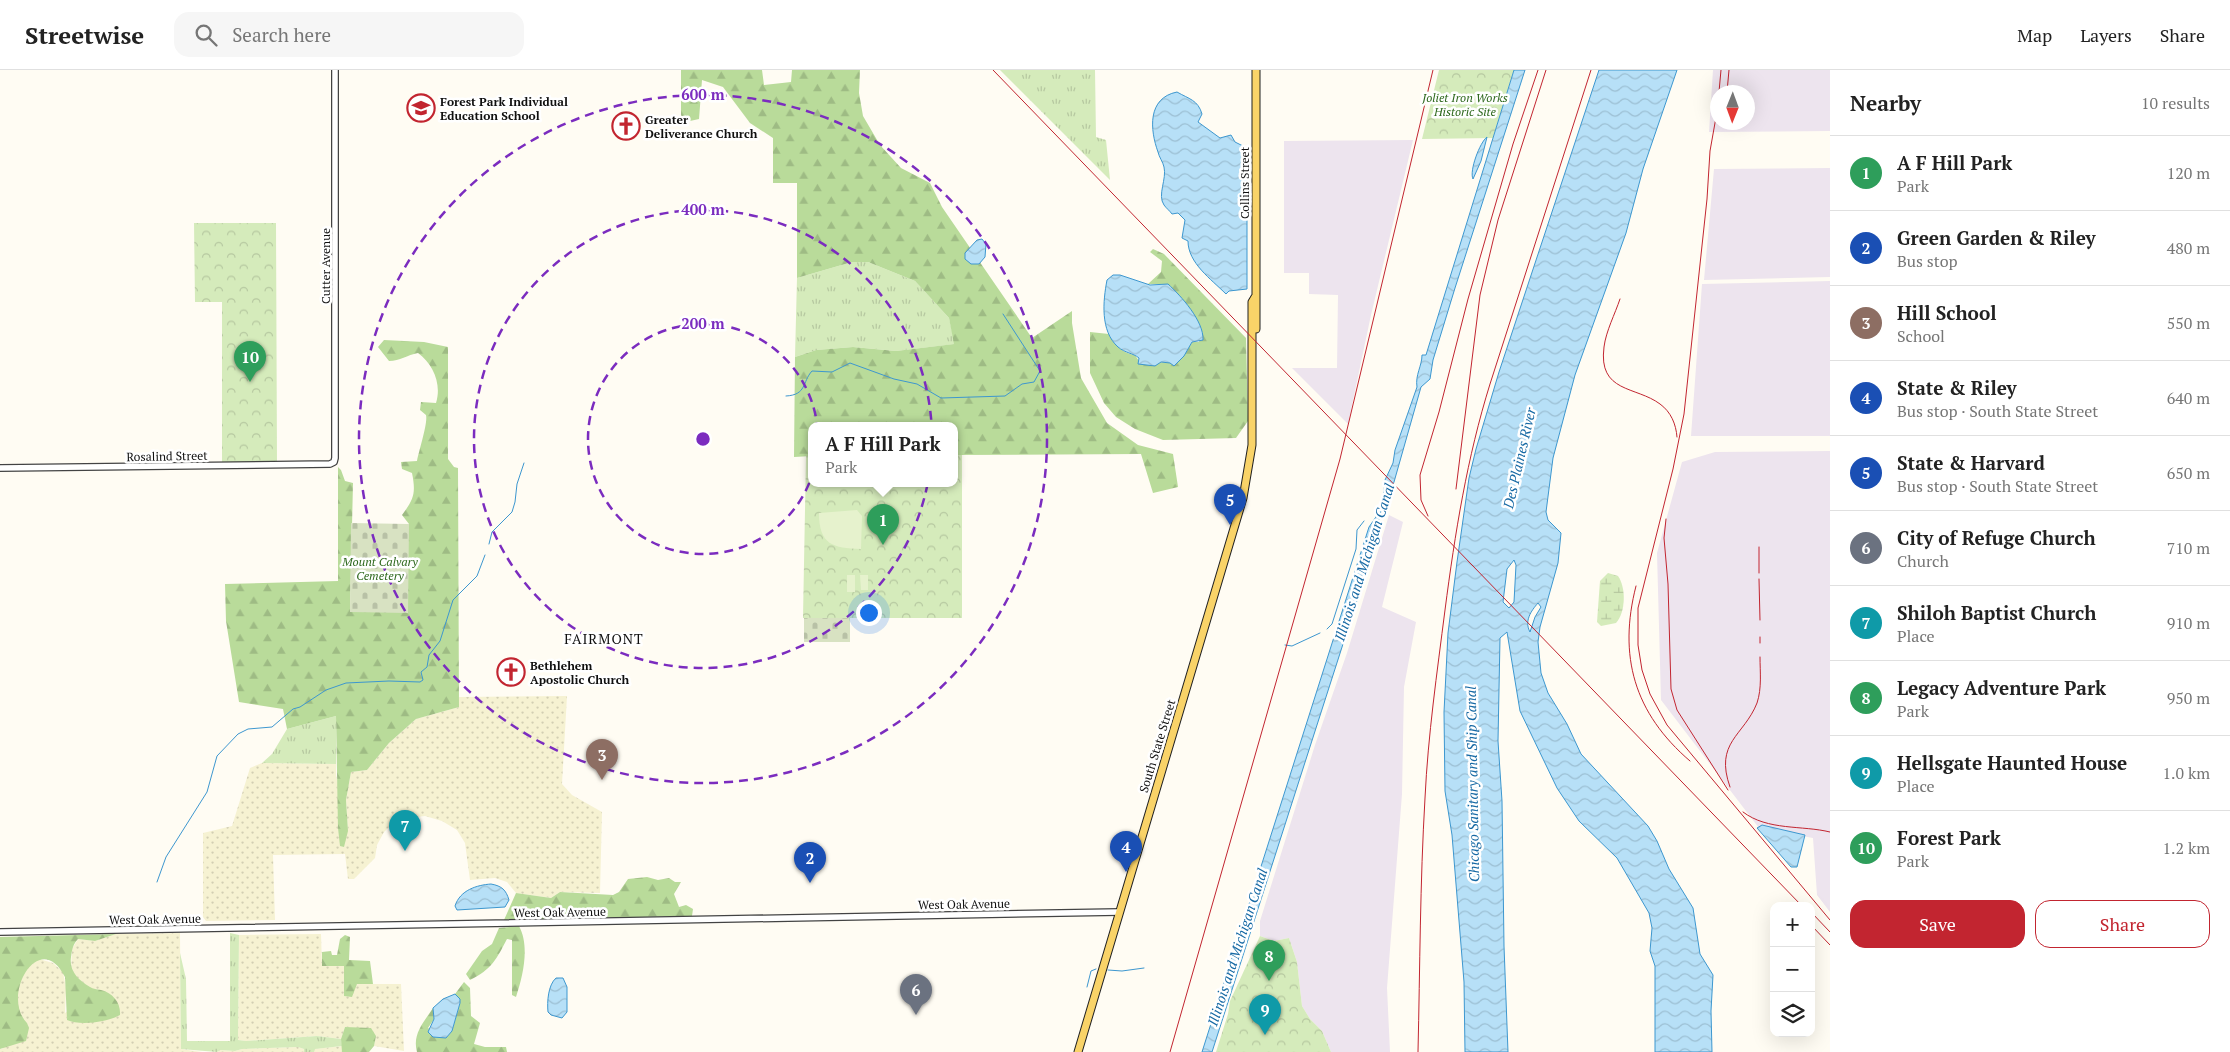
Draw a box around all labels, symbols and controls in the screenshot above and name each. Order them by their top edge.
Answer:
search box [174,12,524,57]
text: Streetwise [25,19,144,51]
icon: search [192,21,220,49]
text: Search here [232,22,331,47]
text: Map [2017,23,2052,47]
text: Layers [2080,23,2132,47]
text: Share [2160,23,2205,47]
text: 600 m [681,84,725,104]
north arrow [1710,85,1755,130]
text: Nearby [1850,89,1921,117]
park label: Joliet Iron Works Historic Site [1421,90,1508,119]
text: 10 results [2141,92,2210,114]
school or university icon: Forest Park Individual Education School [406,93,436,123]
place label: Forest Park Individual Education School [440,94,568,123]
church icon: Greater Deliverance Church [611,111,641,141]
place label: Greater Deliverance Church [645,112,758,141]
street label: Collins Street [1237,146,1252,219]
text: A F Hill Park [1897,150,2012,175]
text: 1 [1861,162,1871,184]
text: 120 m [2167,162,2210,184]
text: Park [1897,175,1929,197]
text: 400 m [681,199,725,219]
text: Green Garden & Riley [1897,225,2096,250]
street label: Cutter Avenue [318,228,333,304]
text: 2 [1861,237,1871,259]
text: 480 m [2167,237,2210,259]
text: Bus stop [1897,250,1958,272]
text: Hill School [1897,300,1997,325]
text: 3 [1861,312,1871,334]
text: 550 m [2167,312,2210,334]
text: 200 m [681,313,725,333]
text: School [1897,325,1945,347]
pin: 10 [234,341,266,382]
text: State & Riley [1897,375,2017,400]
text: 4 [1861,387,1871,409]
text: 640 m [2167,387,2210,409]
text: Bus stop · South State Street [1897,400,2098,422]
water label: Des Plaines River [1498,405,1540,511]
popup [808,422,958,487]
centre of rings [694,430,712,448]
text: A F Hill Park [825,431,941,456]
street label: Rosalind Street [126,448,208,464]
text: State & Harvard [1897,450,2045,475]
text: Park [825,456,857,478]
text: 5 [1861,462,1871,484]
text: 650 m [2167,462,2210,484]
text: Bus stop · South State Street [1897,475,2098,497]
water label: Illinois and Michigan Canal [1329,481,1399,644]
pin: 5 [1214,484,1246,525]
pin: 1 [867,504,899,545]
text: City of Refuge Church [1897,525,2096,550]
text: 6 [1861,537,1871,559]
text: 710 m [2167,537,2210,559]
text: Church [1897,550,1949,572]
park label: Mount Calvary Cemetery [341,554,418,583]
your location [856,600,882,626]
text: Shiloh Baptist Church [1897,600,2096,625]
text: 7 [1861,612,1871,634]
text: 910 m [2167,612,2210,634]
text: Place [1897,625,1935,647]
district label: FAIRMONT [564,629,644,648]
church icon: Bethlehem Apostolic Church [496,657,526,687]
place label: Bethlehem Apostolic Church [530,658,629,687]
text: Legacy Adventure Park [1897,675,2106,700]
water label: Chicago Sanitary and Ship Canal [1461,686,1483,882]
text: 8 [1861,687,1871,709]
text: 950 m [2167,687,2210,709]
street label: South State Street [1136,697,1178,794]
text: Park [1897,700,1929,722]
pin: 3 [586,739,618,780]
text: Hellsgate Haunted House [1897,750,2127,775]
text: 9 [1861,762,1871,784]
text: 1.0 km [2163,762,2210,784]
text: Place [1897,775,1935,797]
pin: 7 [389,810,421,851]
text: Forest Park [1897,825,2001,850]
pin: 4 [1110,831,1142,872]
text: 10 [1857,837,1875,859]
text: 1.2 km [2163,837,2210,859]
pin: 2 [794,842,826,883]
text: Park [1897,850,1929,872]
water label: Illinois and Michigan Canal [1202,866,1272,1029]
street label: West Oak Avenue [918,896,1010,912]
button: Save [1850,900,2025,948]
button: Share [2035,900,2210,948]
map controls [1770,902,1815,1037]
button: + [1770,902,1815,947]
street label: West Oak Avenue [514,904,606,920]
street label: West Oak Avenue [109,911,201,927]
pin: 8 [1253,940,1285,981]
button: − [1770,947,1815,992]
pin: 6 [900,974,932,1015]
button: layers [1770,992,1815,1037]
pin: 9 [1249,994,1281,1035]

